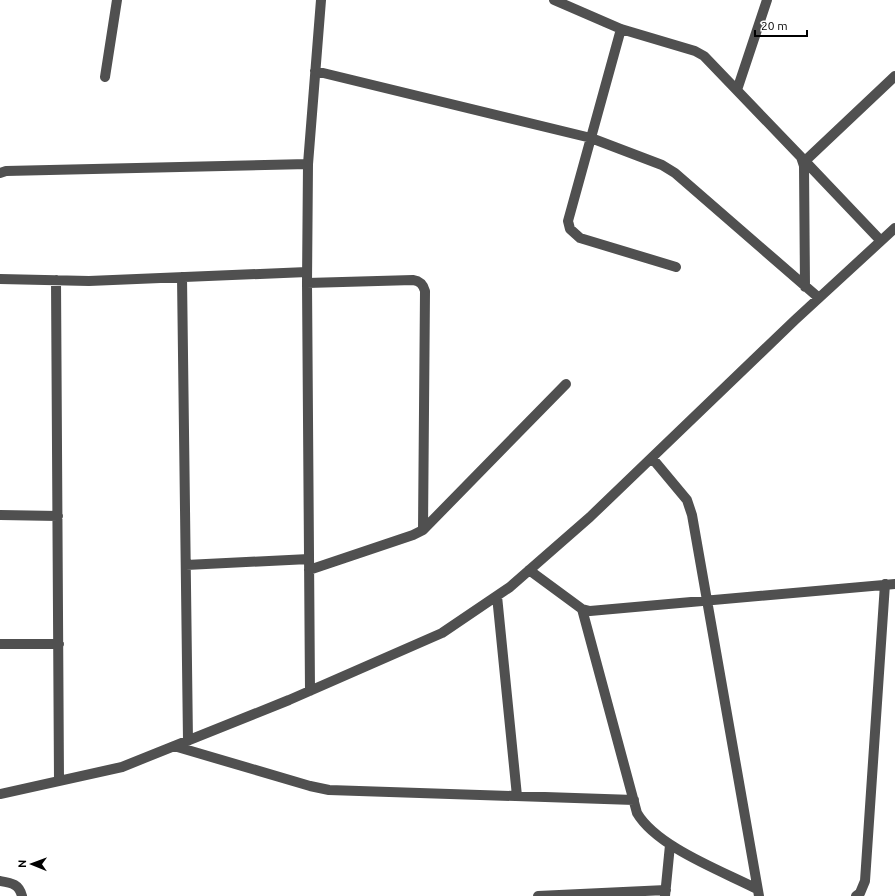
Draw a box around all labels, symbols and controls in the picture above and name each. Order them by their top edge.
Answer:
scale bar [755,12,807,38]
text: 20 m [761,19,788,32]
north arrow [12,844,52,884]
text: N [16,860,28,868]

